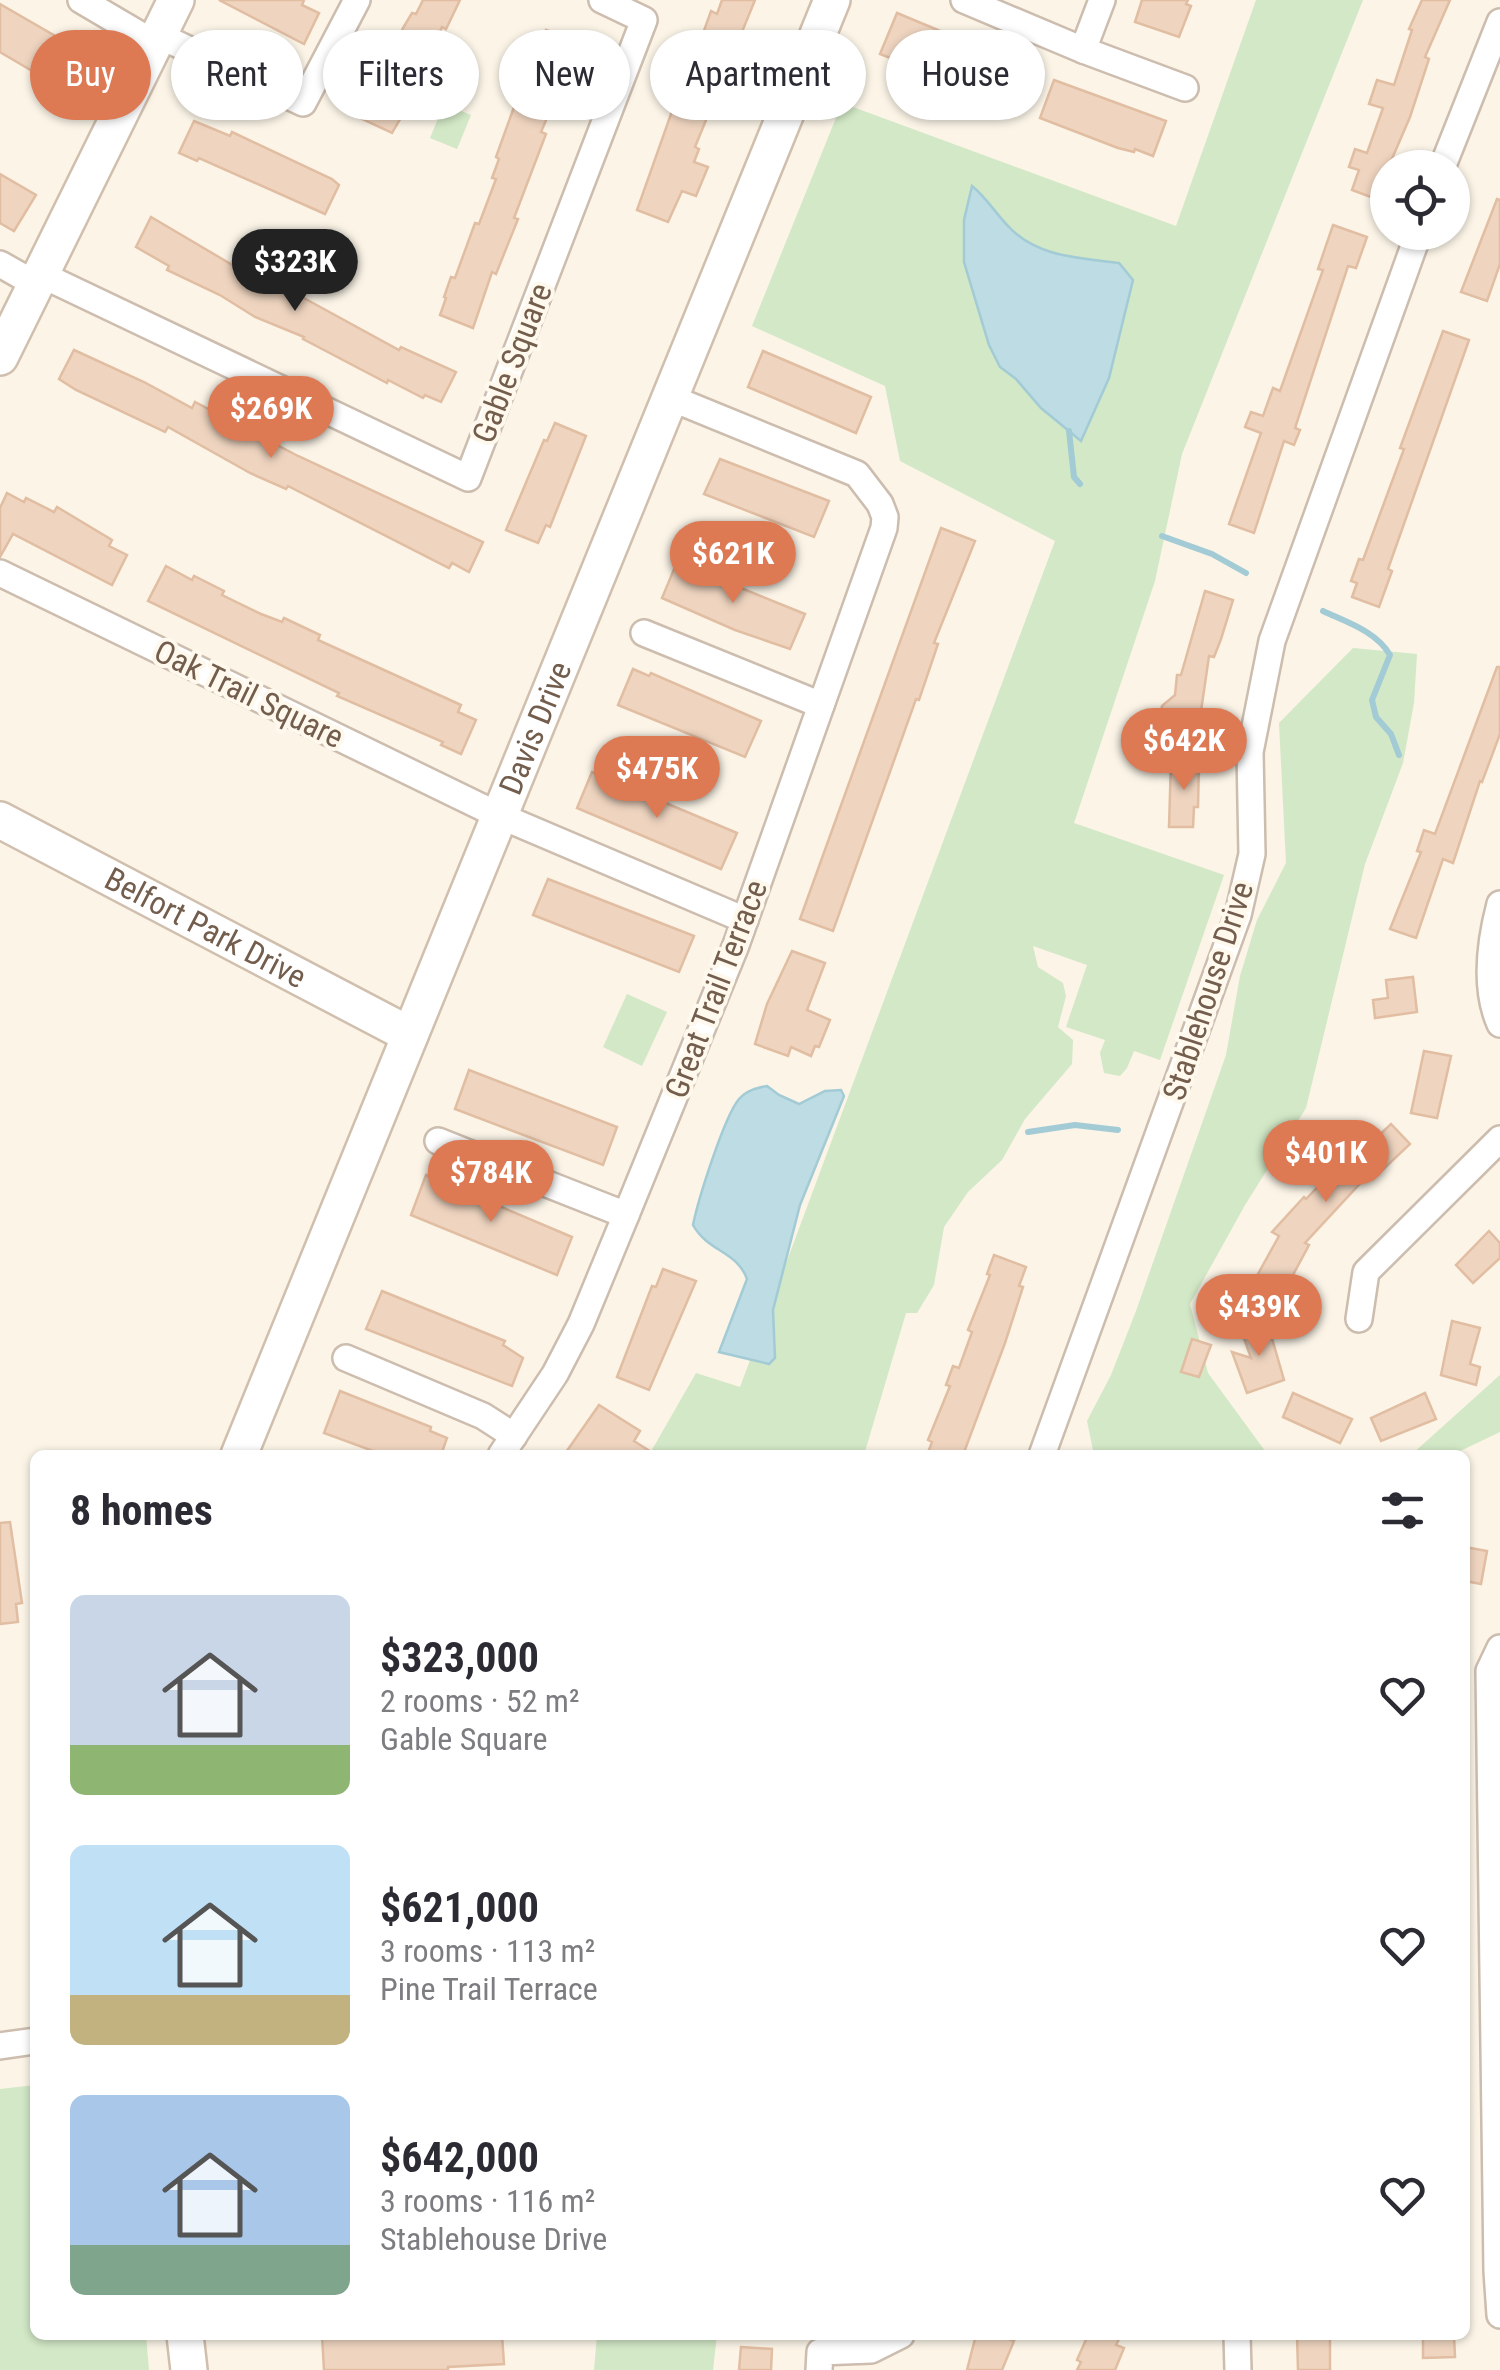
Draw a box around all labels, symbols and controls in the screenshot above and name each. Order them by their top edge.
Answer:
chip: Buy [30,30,151,120]
chip: Rent [171,30,303,120]
chip: Filters [323,30,479,120]
chip: New [499,30,630,120]
chip: Apartment [650,30,866,120]
chip: House [886,30,1045,120]
map controls [1370,150,1470,250]
button: locate [1370,150,1470,250]
pin: $323K [225,229,365,314]
text: $323K [254,242,336,280]
street label: Gable Square [464,278,560,448]
pin: $269K [201,376,341,461]
text: $269K [230,389,312,427]
pin: $621K [663,521,803,606]
text: $621K [692,534,774,572]
street label: Oak Trail Square [148,632,350,756]
street label: Davis Drive [491,656,579,800]
pin: $642K [1114,708,1254,793]
text: $642K [1143,721,1225,759]
pin: $475K [587,736,727,821]
text: $475K [616,749,698,787]
street label: Belfort Park Drive [99,859,312,996]
street label: Great Trail Terrace [657,875,775,1103]
street label: Stablehouse Drive [1155,877,1261,1105]
pin: $401K [1256,1120,1396,1205]
text: $401K [1285,1133,1367,1171]
pin: $784K [421,1140,561,1225]
text: $784K [450,1153,532,1191]
pin: $439K [1189,1274,1329,1359]
text: $439K [1218,1287,1300,1325]
icon: filters [1375,1483,1430,1538]
text: 8 homes [70,1486,213,1535]
text: $323,000 [380,1633,539,1682]
icon: home [150,1635,270,1755]
icon: heart [1375,1668,1430,1723]
text: 2 rooms · 52 m² [380,1682,579,1720]
text: Gable Square [380,1720,548,1758]
text: $621,000 [380,1883,539,1932]
icon: home [150,1885,270,2005]
icon: heart [1375,1918,1430,1973]
text: 3 rooms · 113 m² [380,1932,595,1970]
text: Pine Trail Terrace [380,1970,598,2008]
text: $642,000 [380,2133,539,2182]
icon: home [150,2135,270,2255]
icon: heart [1375,2168,1430,2223]
text: 3 rooms · 116 m² [380,2182,595,2220]
text: Stablehouse Drive [380,2220,607,2258]

